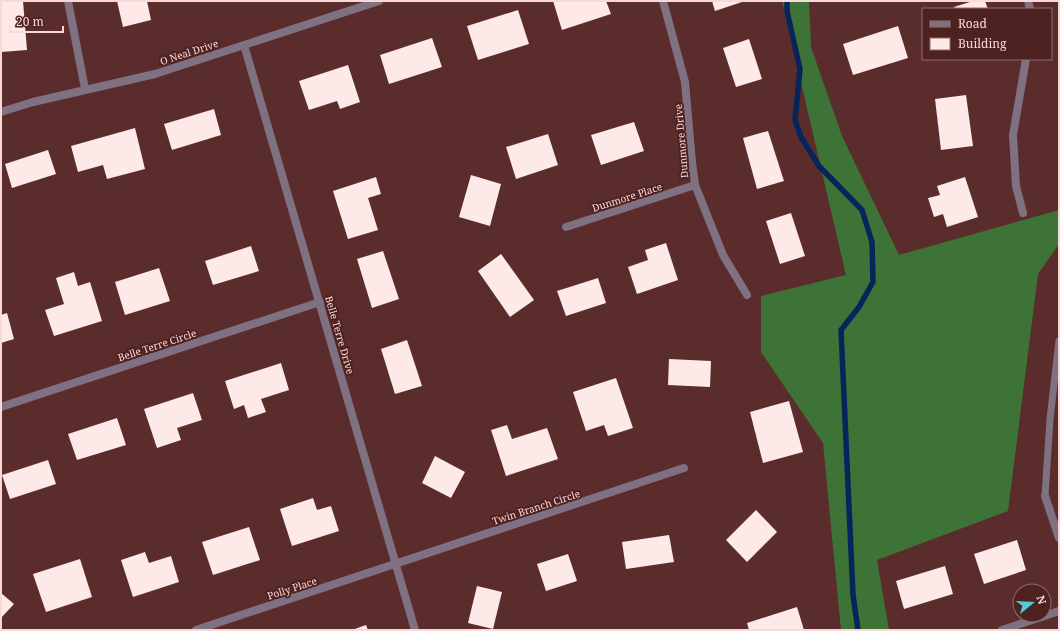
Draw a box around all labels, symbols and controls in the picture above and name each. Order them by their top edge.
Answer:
scale bar [10,8,63,34]
legend [922,8,1052,60]
text: 20 m [16,13,44,30]
text: Road [958,15,988,32]
text: Building [958,35,1007,52]
street label: O Neal Drive [158,36,220,68]
street label: Dunmore Drive [671,103,691,179]
street label: Dunmore Place [590,179,664,215]
street label: Belle Terre Drive [322,294,358,376]
street label: Belle Terre Circle [116,326,198,364]
street label: Twin Branch Circle [490,486,582,528]
street label: Polly Place [265,573,319,603]
north arrow [1012,583,1052,623]
text: N [1034,593,1051,607]

